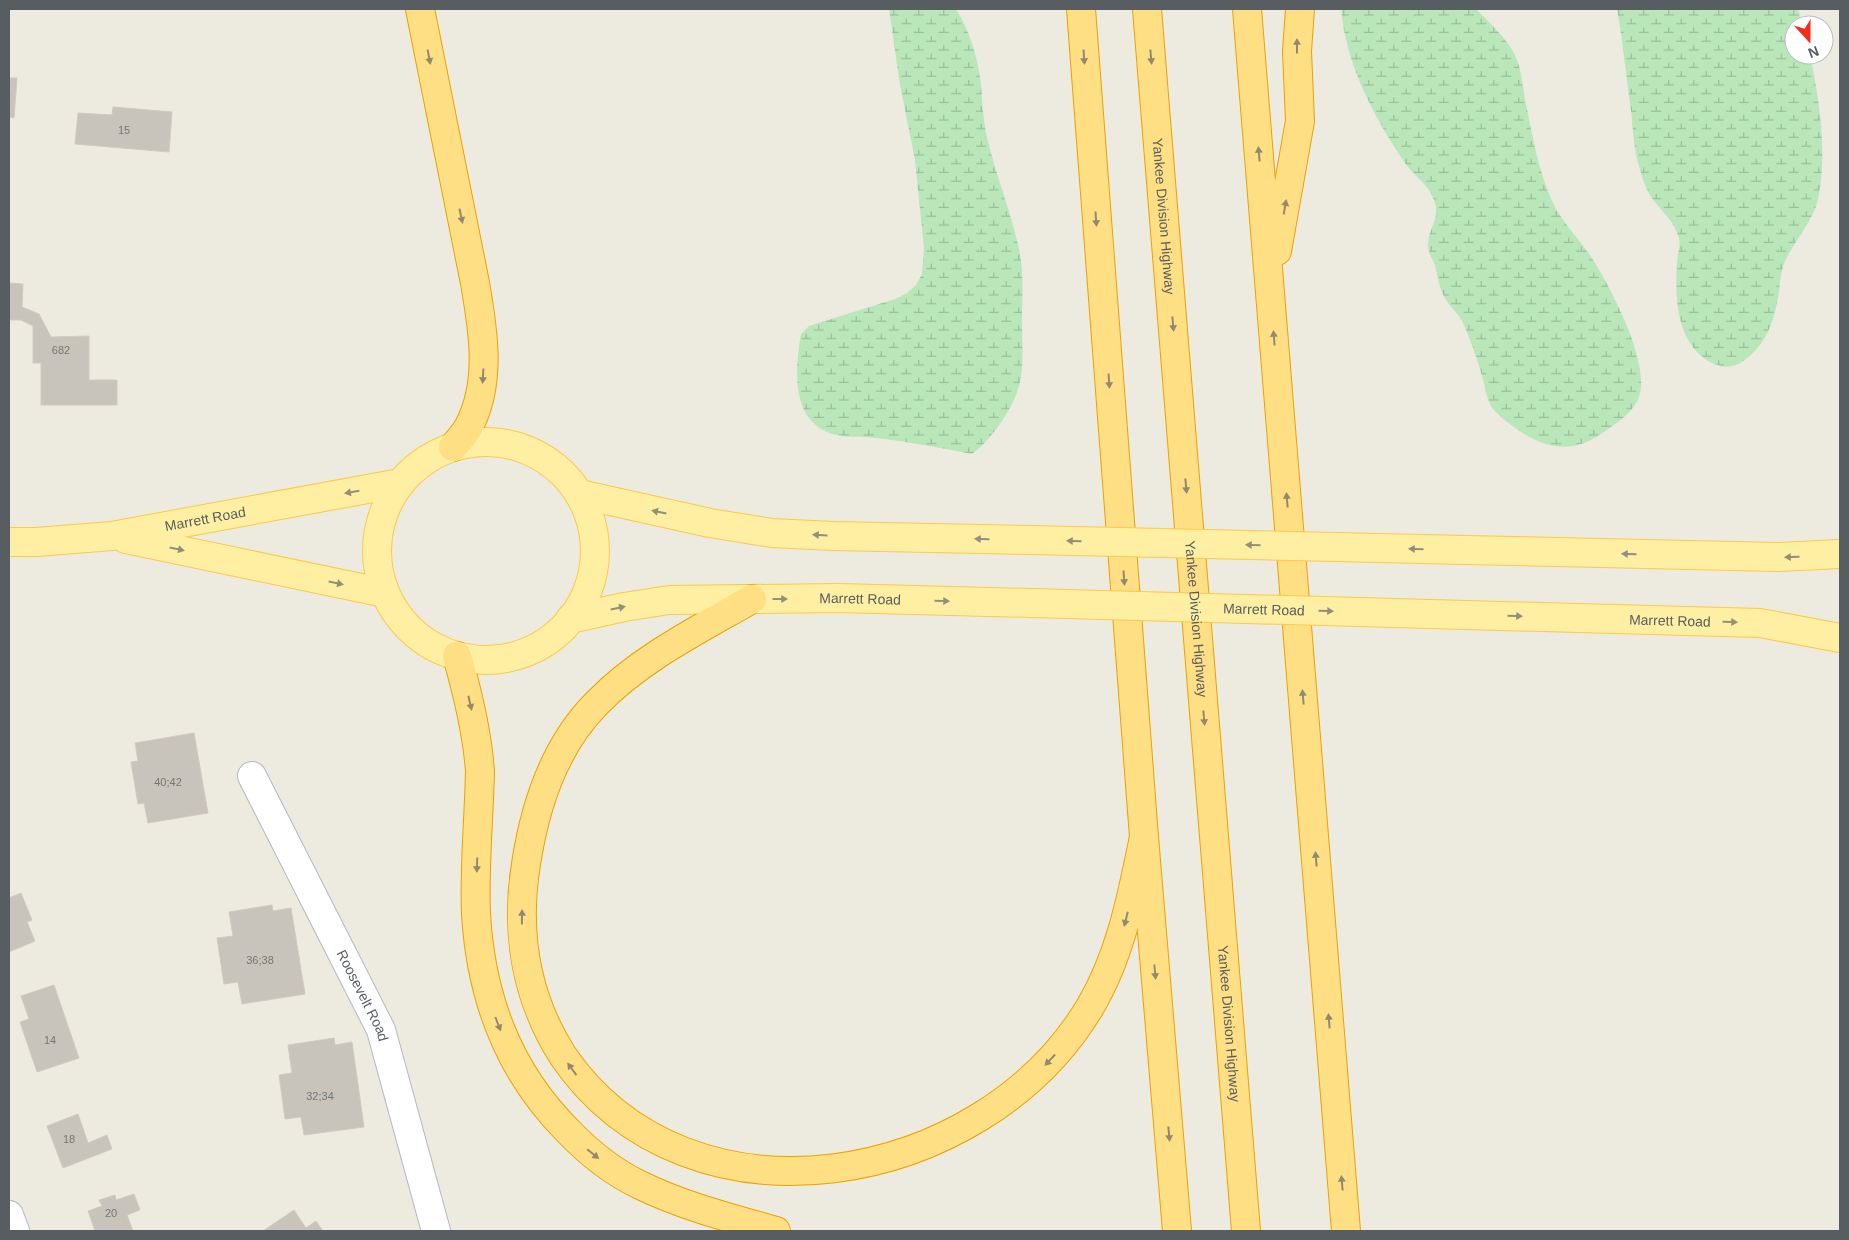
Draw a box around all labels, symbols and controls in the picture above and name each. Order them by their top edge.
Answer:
north arrow [1784,15,1834,65]
one-way arrow [1293,38,1301,54]
text: N [1806,43,1821,61]
one-way arrow [425,49,433,64]
one-way arrow [1080,50,1088,66]
one-way arrow [1147,50,1155,66]
house number: 15 [118,124,130,136]
street label: Yankee Division Highway [1149,137,1178,295]
one-way arrow [1255,146,1263,162]
one-way arrow [1281,200,1289,215]
one-way arrow [458,208,466,224]
one-way arrow [1093,212,1101,228]
one-way arrow [1169,316,1177,332]
one-way arrow [1270,330,1278,346]
house number: 682 [52,344,70,356]
one-way arrow [478,369,486,385]
one-way arrow [1105,374,1113,390]
one-way arrow [1182,478,1190,494]
one-way arrow [344,489,360,497]
one-way arrow [1283,492,1291,508]
street label: Marrett Road [164,504,247,534]
one-way arrow [652,508,667,516]
one-way arrow [812,531,828,539]
one-way arrow [974,535,990,543]
one-way arrow [1065,537,1081,545]
street label: Yankee Division Highway [1182,540,1211,698]
one-way arrow [1245,541,1261,549]
one-way arrow [1408,545,1424,553]
one-way arrow [169,546,185,554]
one-way arrow [1621,550,1637,558]
one-way arrow [1783,553,1799,561]
one-way arrow [1120,571,1128,587]
one-way arrow [328,579,344,587]
street label: Marrett Road [819,590,901,608]
one-way arrow [772,595,788,603]
one-way arrow [934,597,950,605]
street label: Marrett Road [1223,600,1305,619]
one-way arrow [610,604,625,612]
one-way arrow [1318,607,1334,615]
street label: Marrett Road [1629,611,1711,630]
one-way arrow [1507,613,1523,621]
one-way arrow [1722,619,1738,627]
one-way arrow [1299,688,1307,704]
one-way arrow [466,696,474,711]
one-way arrow [1201,710,1209,726]
house number: 40;42 [154,776,182,788]
one-way arrow [1312,850,1320,866]
one-way arrow [473,857,481,873]
one-way arrow [518,909,526,925]
one-way arrow [1122,911,1130,926]
street label: Yankee Division Highway [1215,945,1244,1103]
street label: Roosevelt Road [334,947,392,1043]
house number: 36;38 [246,954,274,966]
one-way arrow [1151,965,1159,981]
one-way arrow [1325,1012,1333,1028]
one-way arrow [495,1017,503,1032]
house number: 14 [44,1034,56,1046]
one-way arrow [1044,1054,1056,1066]
one-way arrow [566,1063,577,1076]
house number: 32;34 [306,1090,334,1102]
one-way arrow [1165,1127,1173,1143]
house number: 18 [63,1133,75,1145]
one-way arrow [586,1149,599,1160]
one-way arrow [1338,1174,1346,1190]
house number: 20 [105,1207,117,1219]

